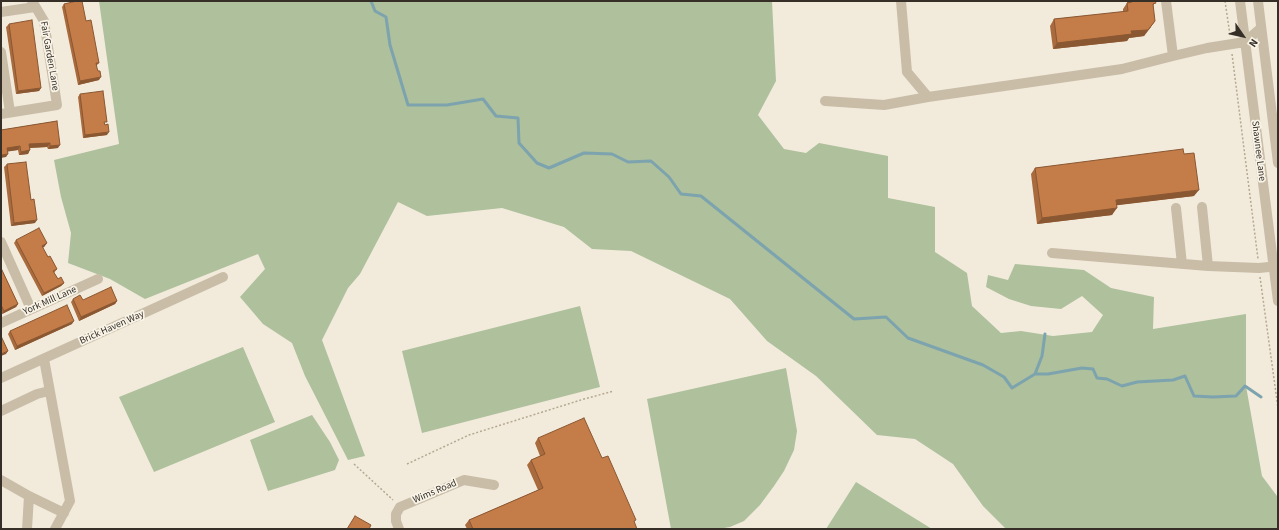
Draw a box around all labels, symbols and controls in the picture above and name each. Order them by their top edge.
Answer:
north arrow [1223,16,1263,56]
street label: Fair Garden Lane [37,20,61,92]
text: N [1245,36,1262,50]
street label: Shawnee Lane [1248,120,1268,182]
street label: York Mill Lane [21,284,79,318]
street label: Brick Haven Way [78,308,146,348]
street label: Wims Road [411,477,459,507]

